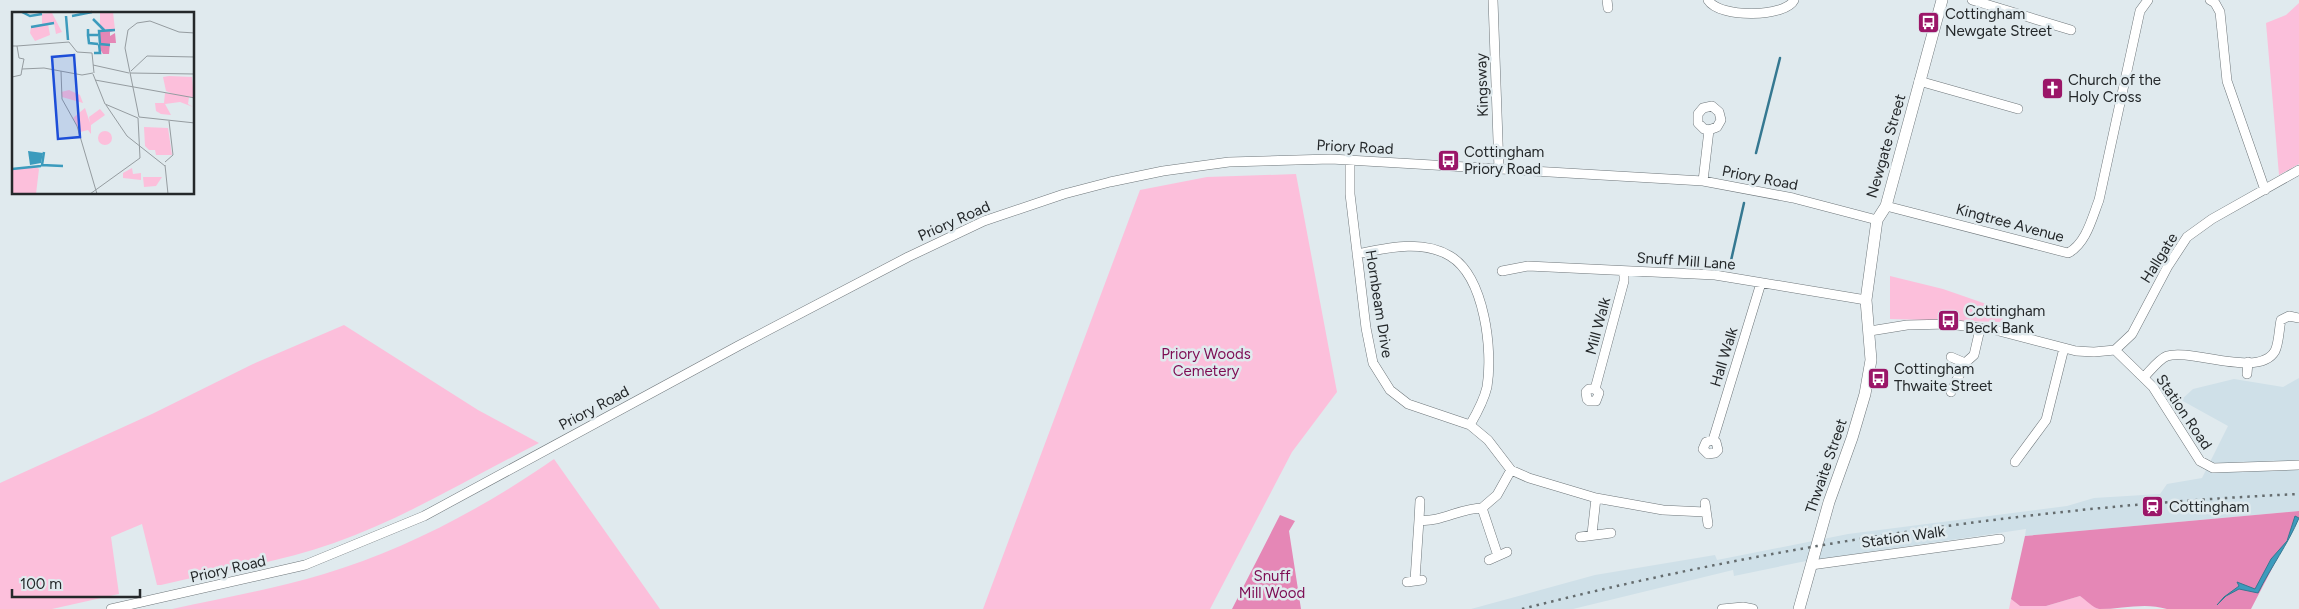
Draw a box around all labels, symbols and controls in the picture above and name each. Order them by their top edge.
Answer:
place label: Cottingham Newgate Street [1945,5,2052,40]
bus stop icon: Cottingham Newgate Street [1917,11,1941,35]
inset map [12,12,195,195]
street label: Kingsway [1472,53,1492,117]
place label: Church of the Holy Cross [2068,71,2161,106]
church icon: Church of the Holy Cross [2040,77,2064,101]
street label: Newgate Street [1863,92,1910,200]
street label: Priory Road [1316,136,1394,158]
place label: Cottingham Priory Road [1464,143,1544,178]
bus stop icon: Cottingham Priory Road [1436,149,1460,173]
street label: Priory Road [1720,162,1800,194]
street label: Priory Road [915,197,993,245]
street label: Kingtree Avenue [1954,200,2066,246]
street label: Hallgate [2137,230,2181,286]
street label: Hornbeam Drive [1362,249,1396,359]
street label: Snuff Mill Lane [1636,249,1736,273]
street label: Mill Walk [1582,295,1614,357]
place label: Cottingham Beck Bank [1965,302,2045,337]
bus stop icon: Cottingham Beck Bank [1937,308,1961,332]
street label: Hall Walk [1706,324,1742,389]
park label: Priory Woods Cemetery [1161,345,1251,380]
place label: Cottingham Thwaite Street [1894,360,1993,395]
bus stop icon: Cottingham Thwaite Street [1866,366,1890,390]
street label: Station Road [2152,371,2216,453]
street label: Priory Road [556,382,632,434]
street label: Thwaite Street [1801,416,1851,516]
station icon: Cottingham [2141,495,2165,519]
place label: Cottingham [2169,498,2249,516]
street label: Station Walk [1860,522,1947,552]
street label: Priory Road [188,552,268,586]
scale bar [12,566,140,598]
park label: Snuff Mill Wood [1239,567,1305,602]
text: 100 m [20,575,62,593]

